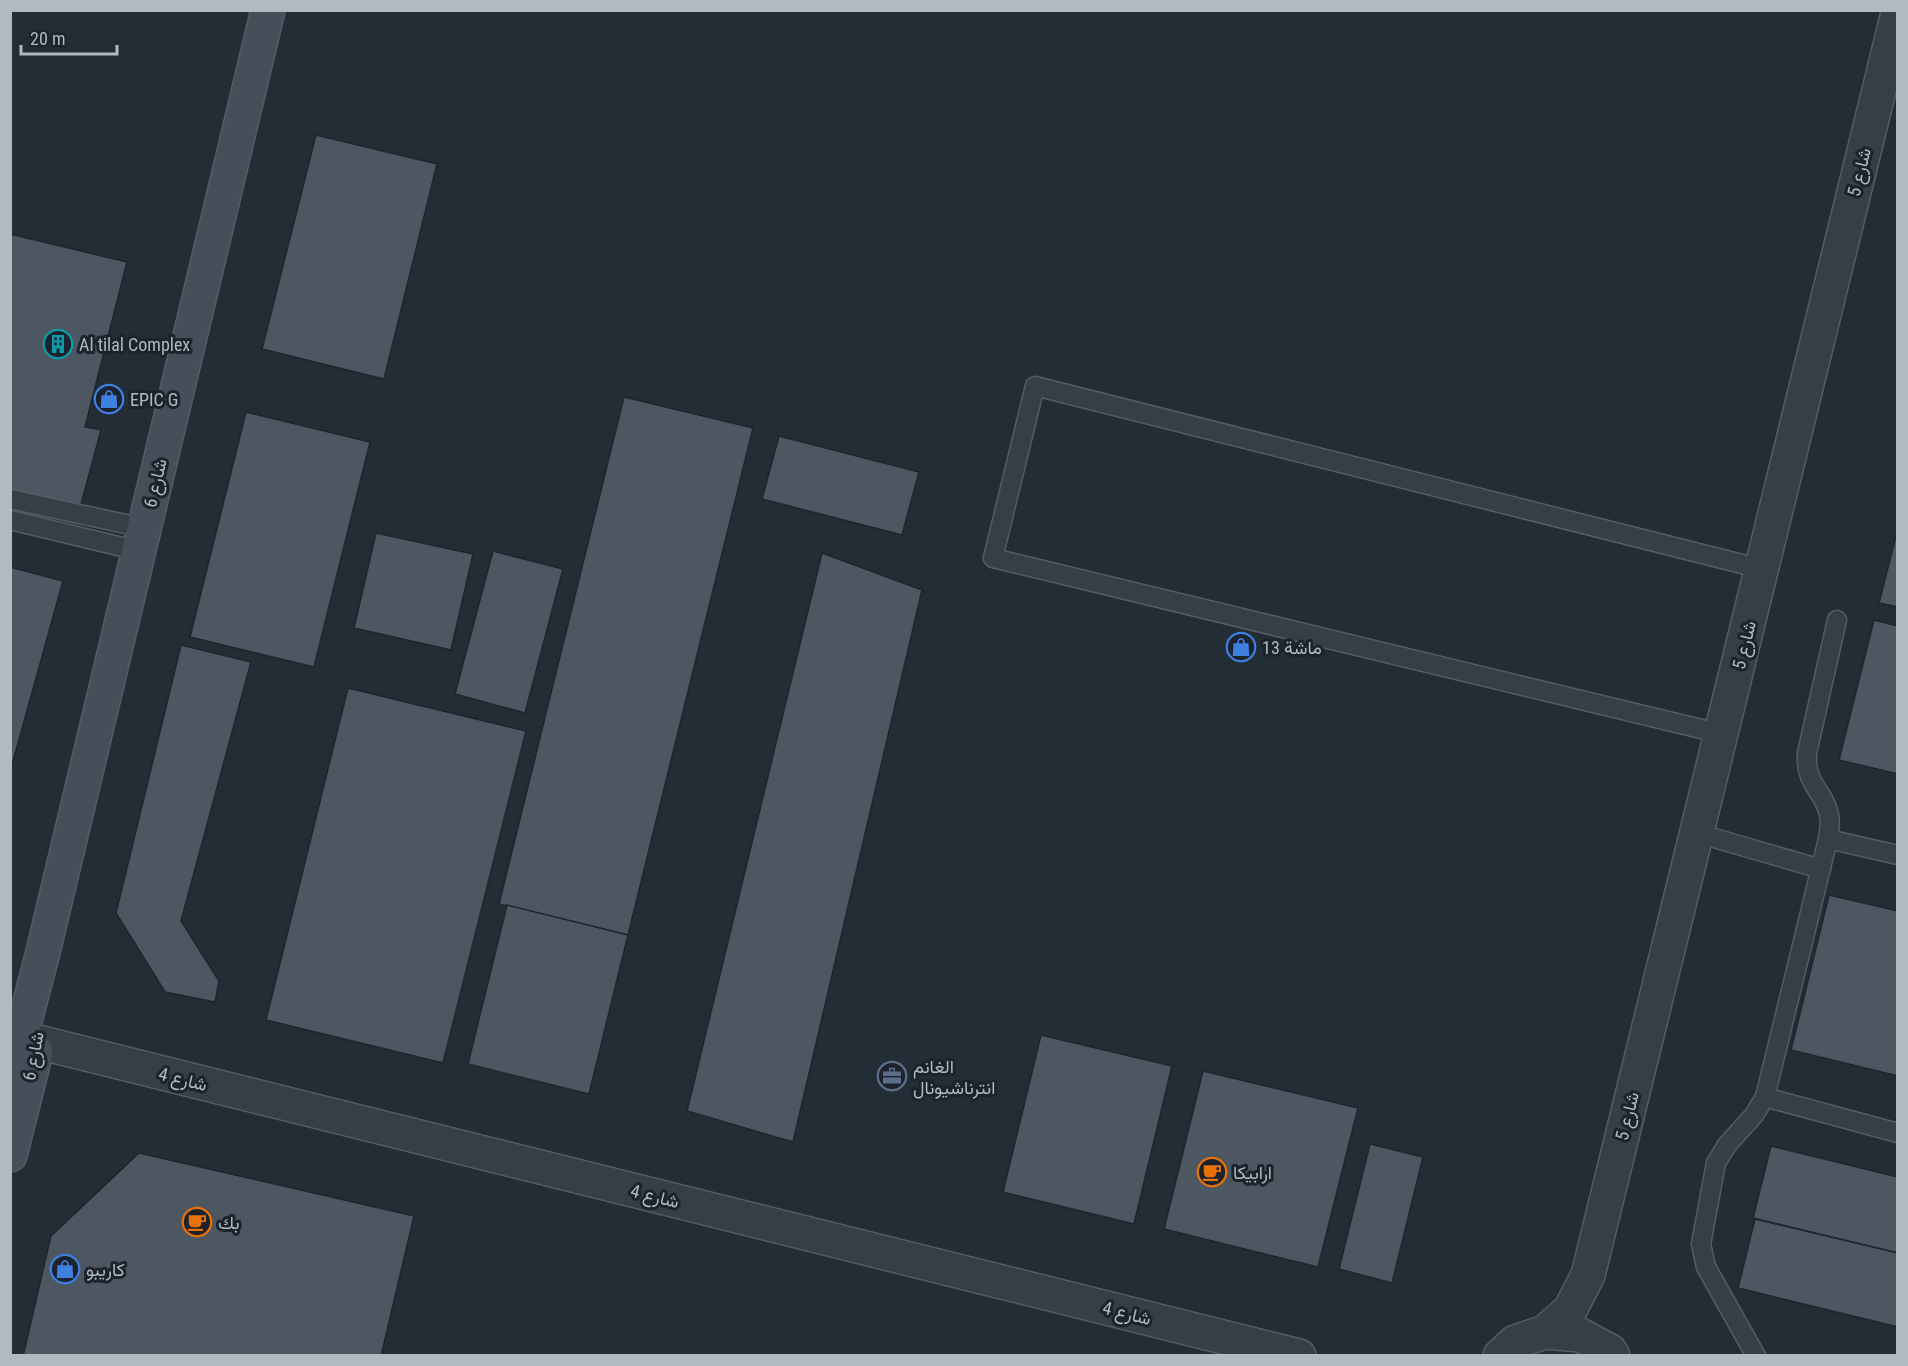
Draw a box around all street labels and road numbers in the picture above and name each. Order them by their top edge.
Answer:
street label: شارع 5 [1843,146,1877,199]
street label: شارع 6 [139,457,173,510]
street label: شارع 5 [1728,619,1762,672]
street label: شارع 6 [18,1030,50,1083]
street label: شارع 4 [156,1063,209,1097]
street label: شارع 5 [1611,1090,1645,1143]
street label: شارع 4 [628,1180,681,1214]
street label: شارع 4 [1100,1297,1153,1331]

